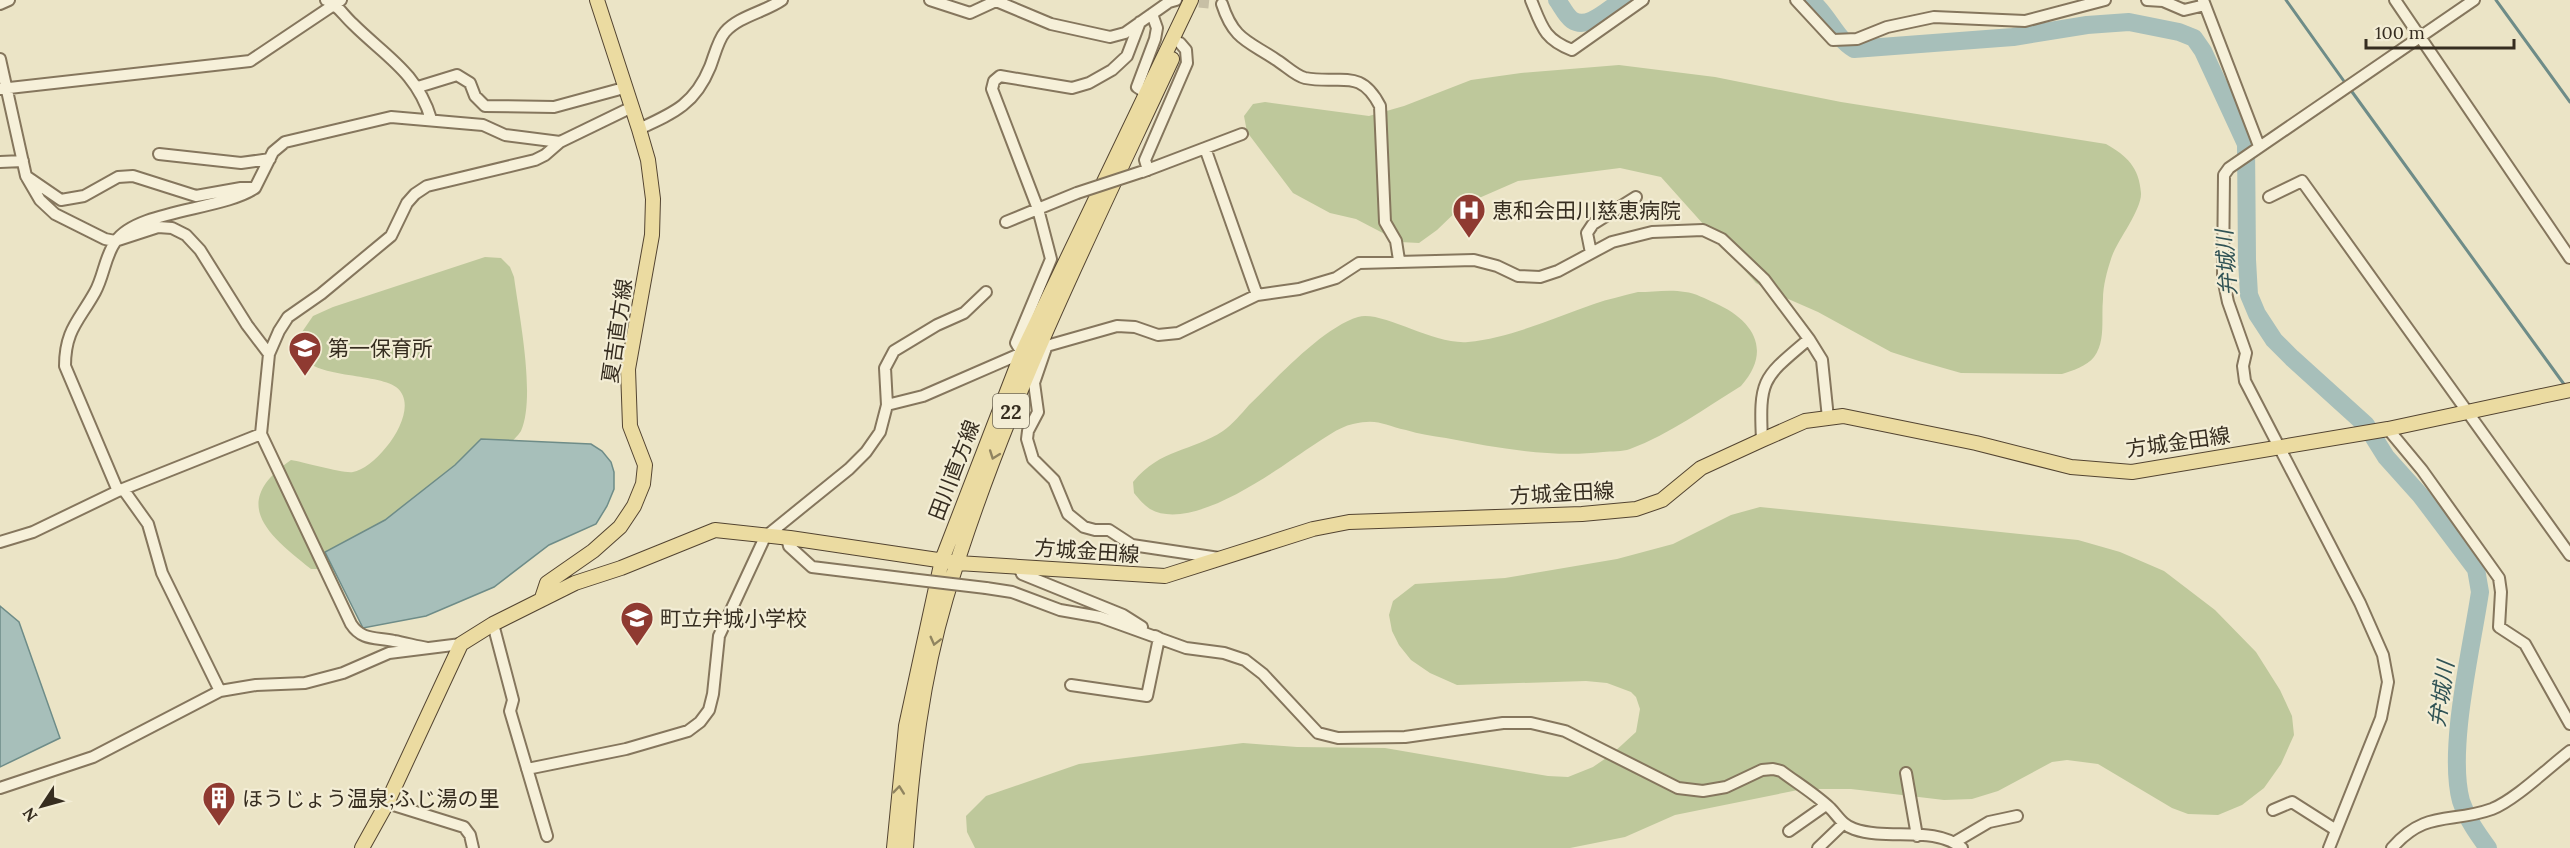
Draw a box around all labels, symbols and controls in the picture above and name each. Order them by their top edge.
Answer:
scale bar [2366,12,2514,50]
text: 100 m [2375,21,2425,44]
hospital icon: 恵和会田川慈恵病院 [1451,192,1487,239]
place label: 恵和会田川慈恵病院 [1492,197,1681,224]
water label: 弁城川 [2210,227,2242,297]
street label: 夏吉直方線 [596,277,638,385]
school or university icon: 第一保育所 [287,330,323,377]
place label: 第一保育所 [328,335,433,362]
road number: 22 [993,394,1029,428]
street label: 田川直方線 [923,416,985,524]
street label: 方城金田線 [2124,421,2232,463]
one-way arrow [989,449,1001,460]
street label: 方城金田線 [1509,477,1615,509]
street label: 方城金田線 [1034,534,1140,568]
school or university icon: 町立弁城小学校 [619,600,655,647]
place label: 町立弁城小学校 [660,605,807,632]
one-way arrow [930,636,943,646]
water label: 弁城川 [2423,657,2460,729]
north arrow [12,776,72,836]
building icon: ほうじょう温泉;ふじ湯の里 [201,780,237,827]
place label: ほうじょう温泉;ふじ湯の里 [242,785,500,812]
one-way arrow [892,785,905,794]
text: N [18,804,42,826]

